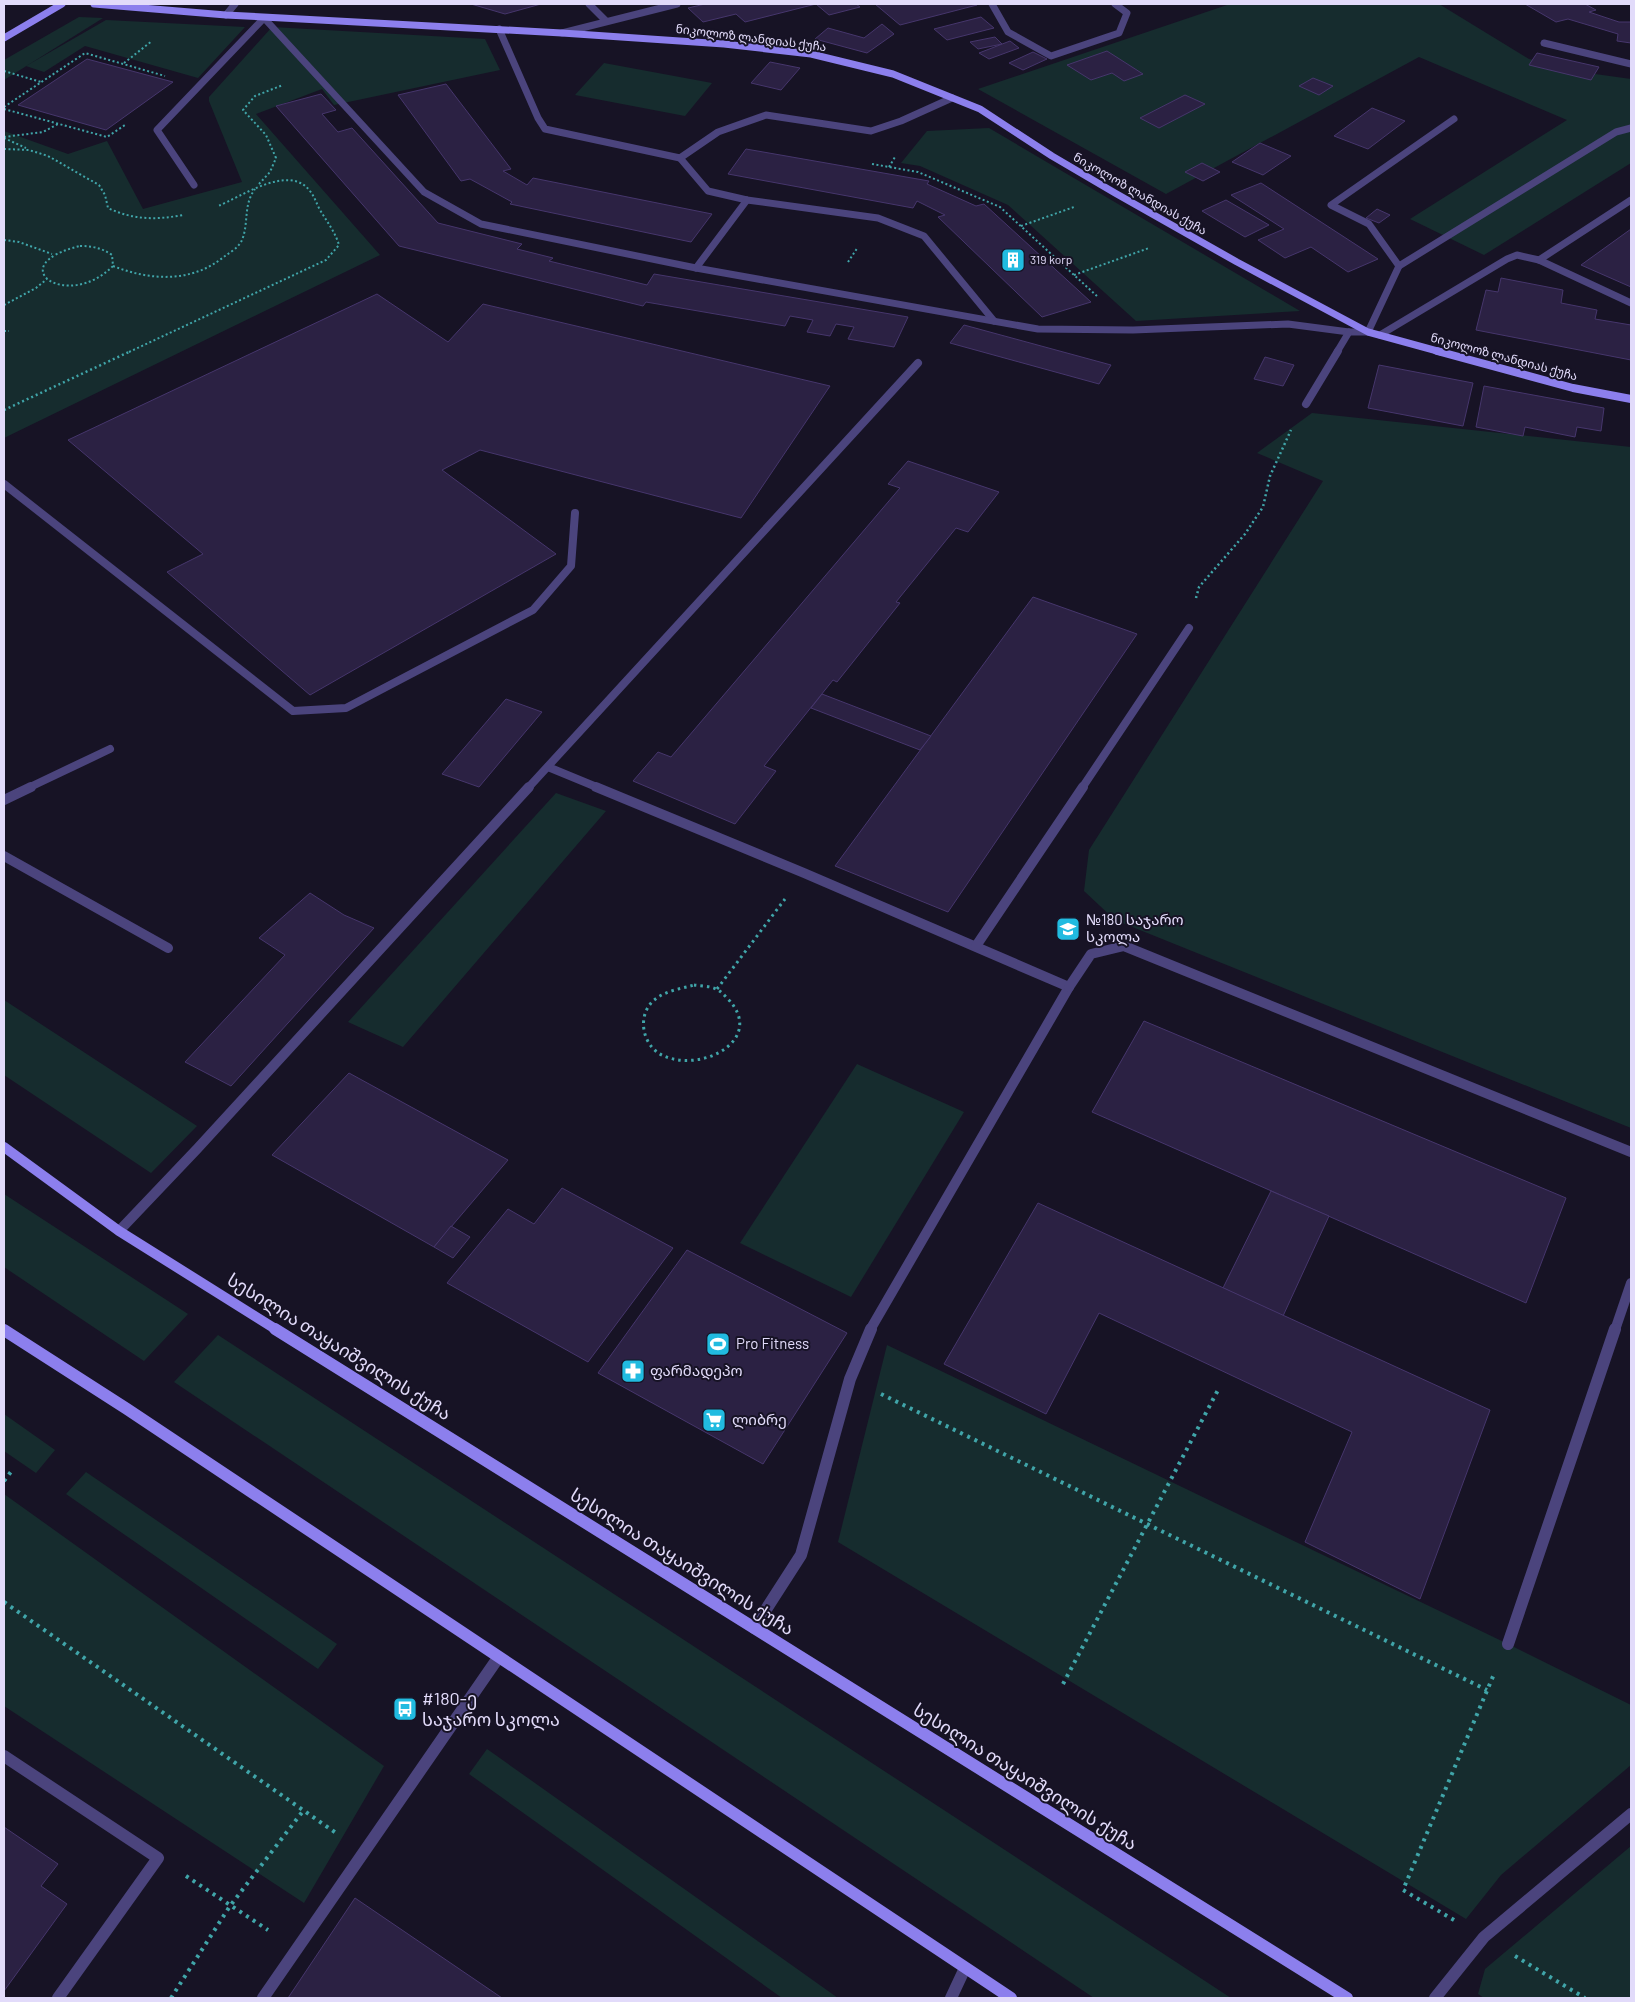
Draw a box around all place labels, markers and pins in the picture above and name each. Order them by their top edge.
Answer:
building icon: 319 korp [1000,247,1026,273]
place label: 319 korp [1030,252,1072,266]
place label: №180 საჯარო სკოლა [1086,910,1184,946]
school or university icon: №180 საჯარო სკოლა [1055,916,1081,942]
sports icon: Pro Fitness [705,1331,731,1357]
place label: Pro Fitness [736,1334,809,1352]
pharmacy icon: ფარმადეპო [620,1358,646,1384]
place label: ფარმადეპო [650,1361,743,1380]
supermarket icon: ლიბრე [701,1407,727,1433]
place label: ლიბრე [732,1410,787,1429]
place label: #180-ე საჯარო სკოლა [422,1687,560,1731]
bus stop icon: #180-ე საჯარო სკოლა [392,1696,418,1722]

